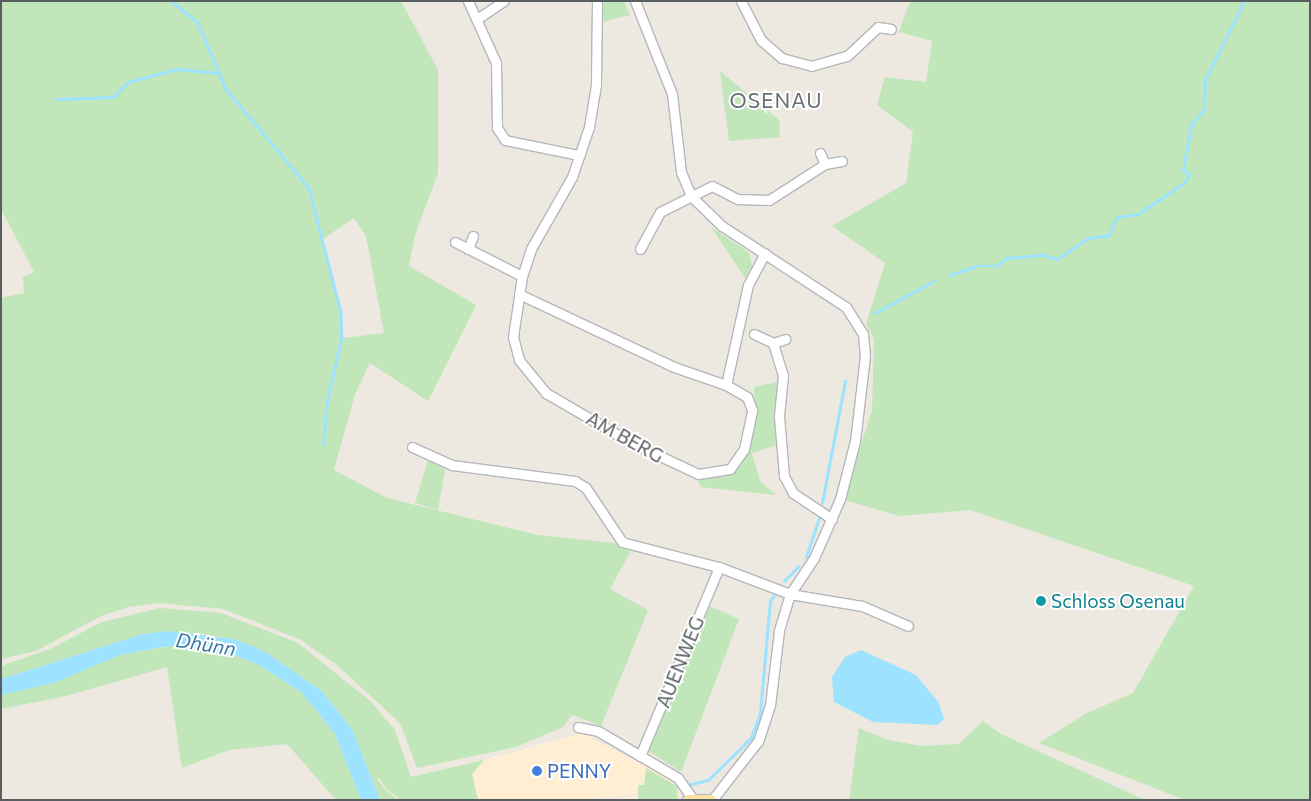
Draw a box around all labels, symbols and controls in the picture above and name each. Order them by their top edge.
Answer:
district label: OSENAU [729,87,823,113]
street label: AM BERG [582,406,668,468]
place label: Schloss Osenau [1051,590,1185,612]
marker: Schloss Osenau [1035,595,1047,607]
street label: AUENWEG [651,613,709,711]
water label: Dhünn [174,627,238,661]
place label: PENNY [547,760,611,782]
marker: PENNY [531,765,543,777]

